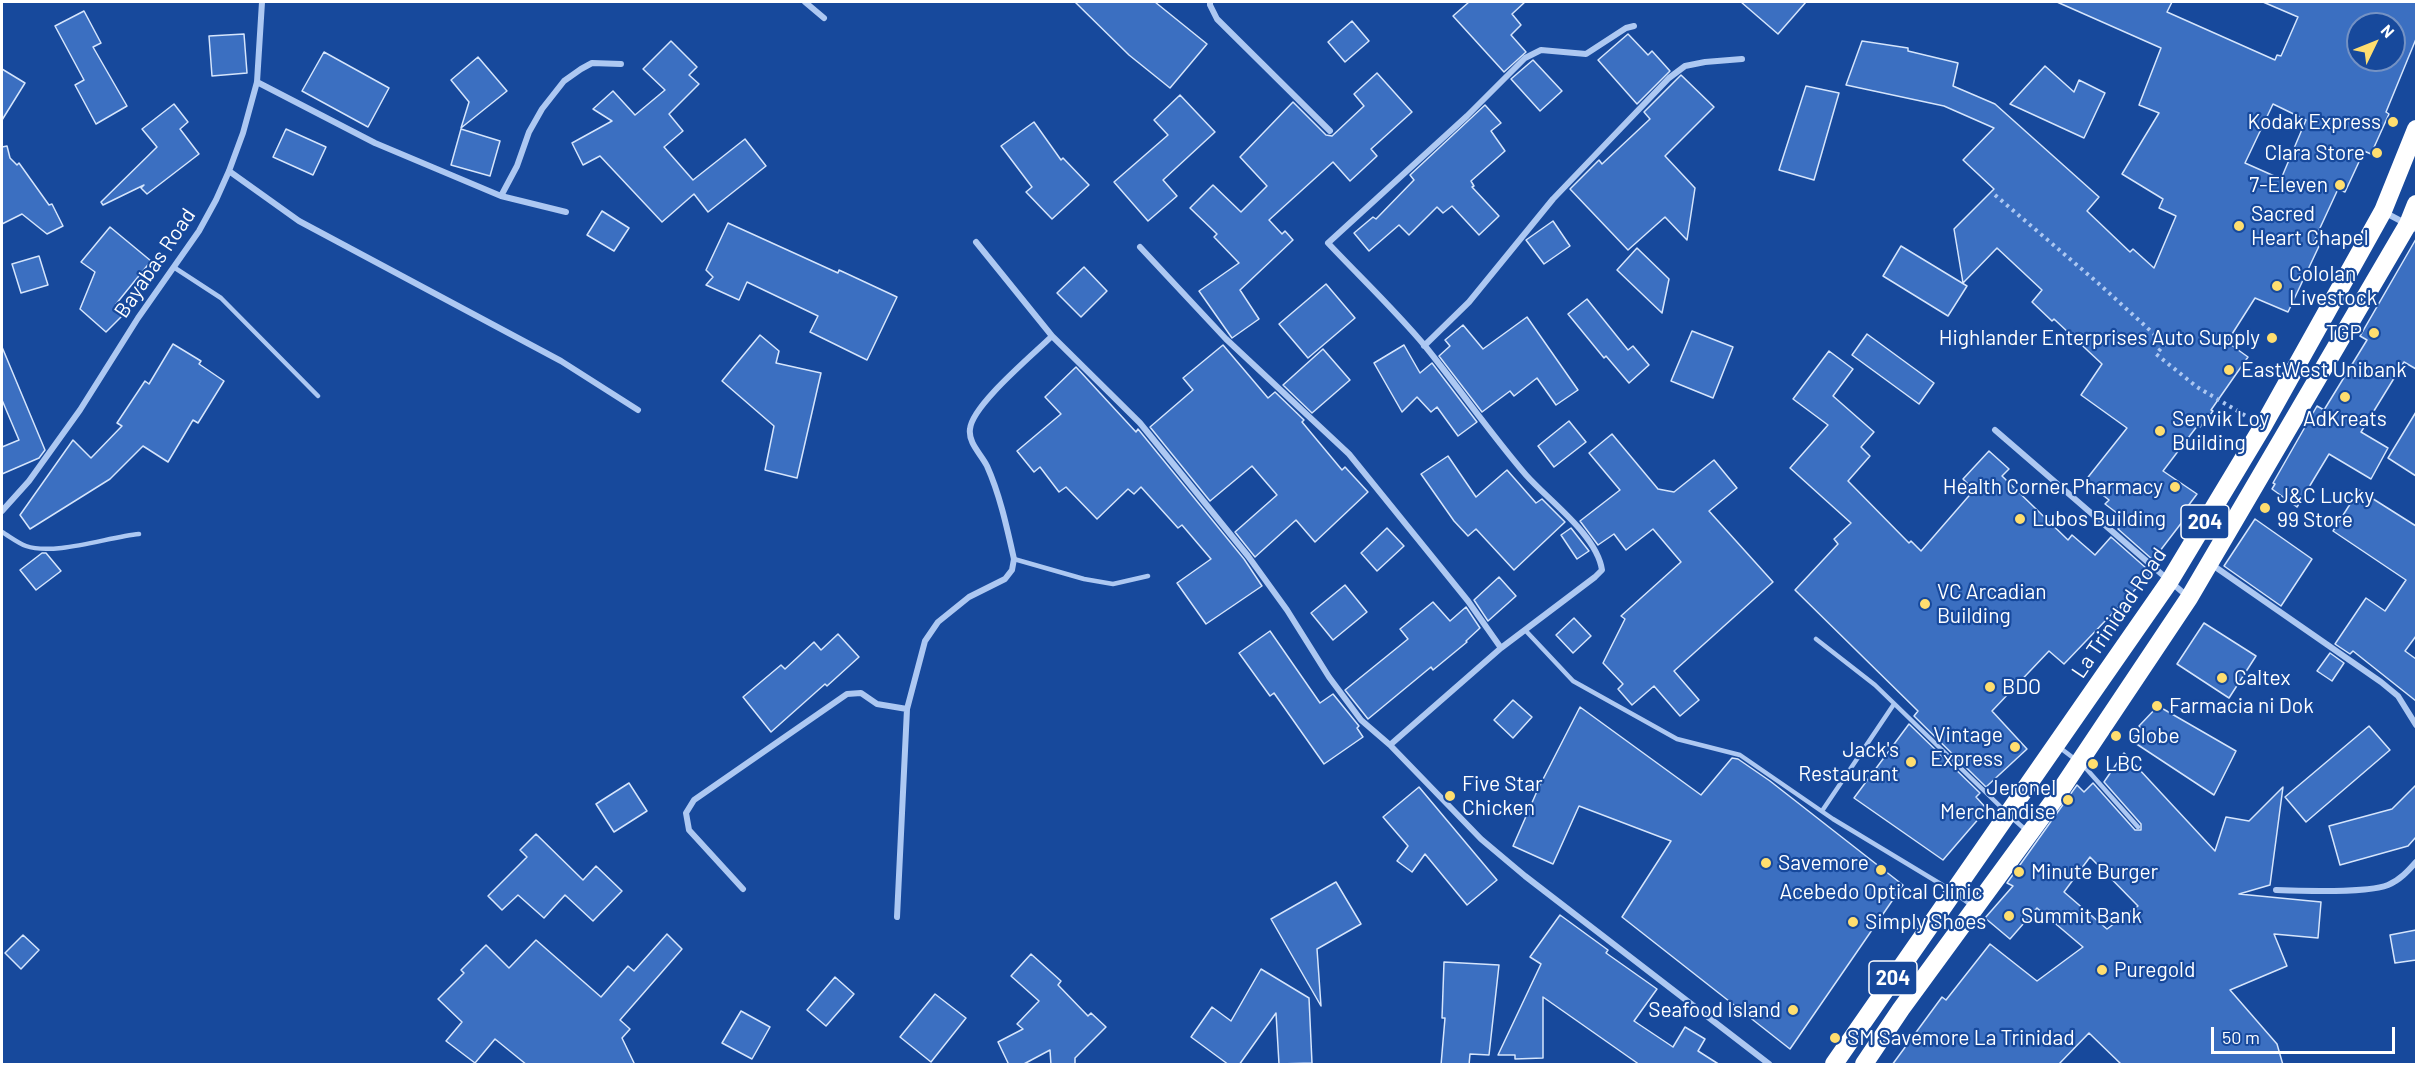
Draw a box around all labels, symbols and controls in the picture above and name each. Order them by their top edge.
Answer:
north arrow [2346,12,2406,72]
text: N [2377,20,2399,41]
place label: Kodak Express [2247,109,2381,135]
marker: Kodak Express [2386,115,2400,129]
place label: Clara Store [2264,140,2365,166]
marker: Clara Store [2370,146,2384,160]
place label: 7-Eleven [2249,172,2328,198]
marker: 7-Eleven [2333,178,2347,192]
place label: Sacred Heart Chapel [2251,201,2369,251]
street label: Bayabas Road [109,203,201,323]
marker: Sacred Heart Chapel [2232,219,2246,233]
place label: Cololan Livestock [2289,261,2377,311]
marker: Cololan Livestock [2270,279,2284,293]
place label: TGP [2326,320,2362,346]
place label: Highlander Enterprises Auto Supply [1939,325,2260,351]
marker: TGP [2367,326,2381,340]
marker: Highlander Enterprises Auto Supply [2265,331,2279,345]
place label: EastWest Unibank [2241,357,2407,383]
marker: EastWest Unibank [2222,363,2236,377]
marker: AdKreats [2338,390,2352,404]
place label: Senvik Loy Building [2172,406,2269,456]
place label: AdKreats [2303,406,2387,432]
marker: Senvik Loy Building [2153,424,2167,438]
place label: Health Corner Pharmacy [1943,474,2163,500]
marker: Health Corner Pharmacy [2168,480,2182,494]
place label: J&C Lucky 99 Store [2277,483,2374,533]
marker: J&C Lucky 99 Store [2258,501,2272,515]
road number: 204 [2181,505,2229,539]
place label: Lubos Building [2032,506,2166,532]
marker: Lubos Building [2013,512,2027,526]
street label: La Trinidad Road [2066,543,2172,683]
place label: VC Arcadian Building [1937,579,2047,629]
marker: VC Arcadian Building [1918,597,1932,611]
place label: Caltex [2234,665,2290,691]
marker: Caltex [2215,671,2229,685]
place label: BDO [2002,674,2041,700]
marker: BDO [1983,680,1997,694]
place label: Farmacia ni Dok [2169,693,2314,719]
marker: Farmacia ni Dok [2150,699,2164,713]
place label: Vintage Express [1930,722,2003,772]
place label: Globe [2128,723,2180,749]
marker: Globe [2109,729,2123,743]
place label: Jack's Restaurant [1798,737,1899,787]
marker: Vintage Express [2008,740,2022,754]
place label: LBC [2105,751,2143,777]
marker: Jack's Restaurant [1904,755,1918,769]
marker: LBC [2086,757,2100,771]
place label: Five Star Chicken [1462,771,1543,821]
place label: Jeronel Merchandise [1940,775,2056,825]
marker: Five Star Chicken [1443,789,1457,803]
marker: Jeronel Merchandise [2061,793,2075,807]
place label: Savemore [1778,850,1869,876]
marker: Savemore [1759,856,1773,870]
place label: Minute Burger [2031,859,2158,885]
marker: Acebedo Optical Clinic [1874,863,1888,877]
marker: Minute Burger [2012,865,2026,879]
place label: Acebedo Optical Clinic [1779,879,1983,905]
place label: Summit Bank [2021,903,2142,929]
place label: Simply Shoes [1865,909,1986,935]
marker: Summit Bank [2002,909,2016,923]
marker: Simply Shoes [1846,915,1860,929]
place label: Puregold [2114,957,2195,983]
road number: 204 [1869,961,1917,995]
marker: Puregold [2095,963,2109,977]
place label: Seafood Island [1648,997,1781,1023]
marker: Seafood Island [1786,1003,1800,1017]
scale bar [2214,1015,2398,1053]
place label: SM Savemore La Trinidad [1847,1025,2075,1051]
text: 50 m [2222,1026,2260,1048]
marker: SM Savemore La Trinidad [1828,1031,1842,1045]

